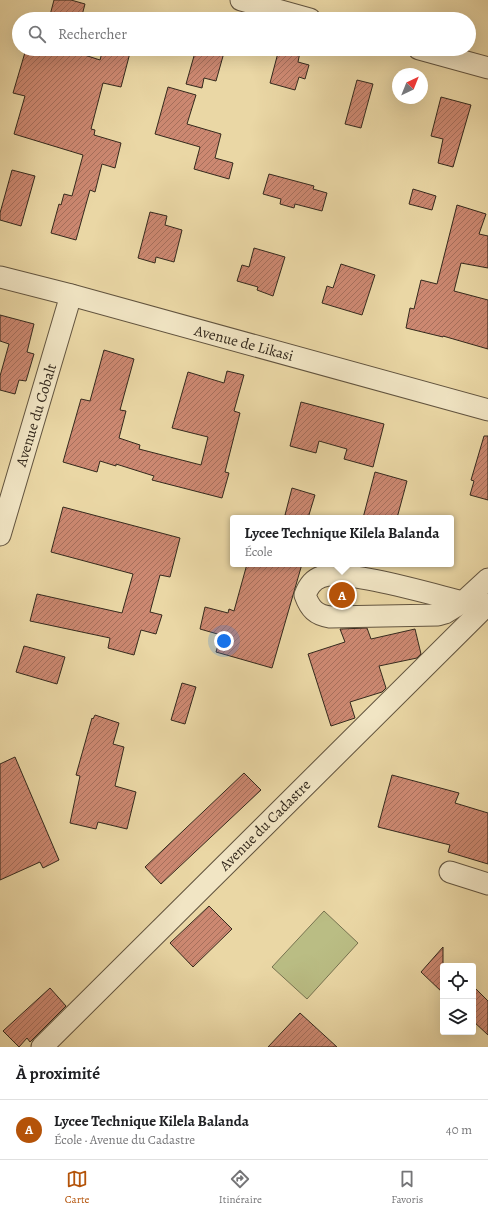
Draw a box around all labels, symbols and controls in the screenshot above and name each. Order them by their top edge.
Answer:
search box [12,12,476,56]
icon: search [26,23,48,45]
text: Rechercher [58,24,127,44]
north arrow [392,68,428,104]
street label: Avenue de Likasi [191,320,296,366]
street label: Avenue du Cobalt [11,361,61,470]
popup [230,515,454,567]
text: Lycee Technique Kilela Balanda [244,523,440,543]
text: École [244,543,273,560]
pin: A [329,580,355,610]
your location [214,631,234,651]
street label: Avenue du Cadastre [214,775,315,876]
map controls [440,963,476,1035]
button: locate [440,963,476,999]
button: layers [440,999,476,1035]
text: À proximité [16,1062,100,1085]
text: Lycee Technique Kilela Balanda [54,1111,249,1131]
text: A [25,1121,33,1138]
text: 40 m [446,1121,472,1138]
text: École · Avenue du Cadastre [54,1131,195,1148]
tab: Carte [65,1168,89,1207]
tab: Itinéraire [219,1168,262,1207]
tab: Favoris [391,1168,423,1207]

